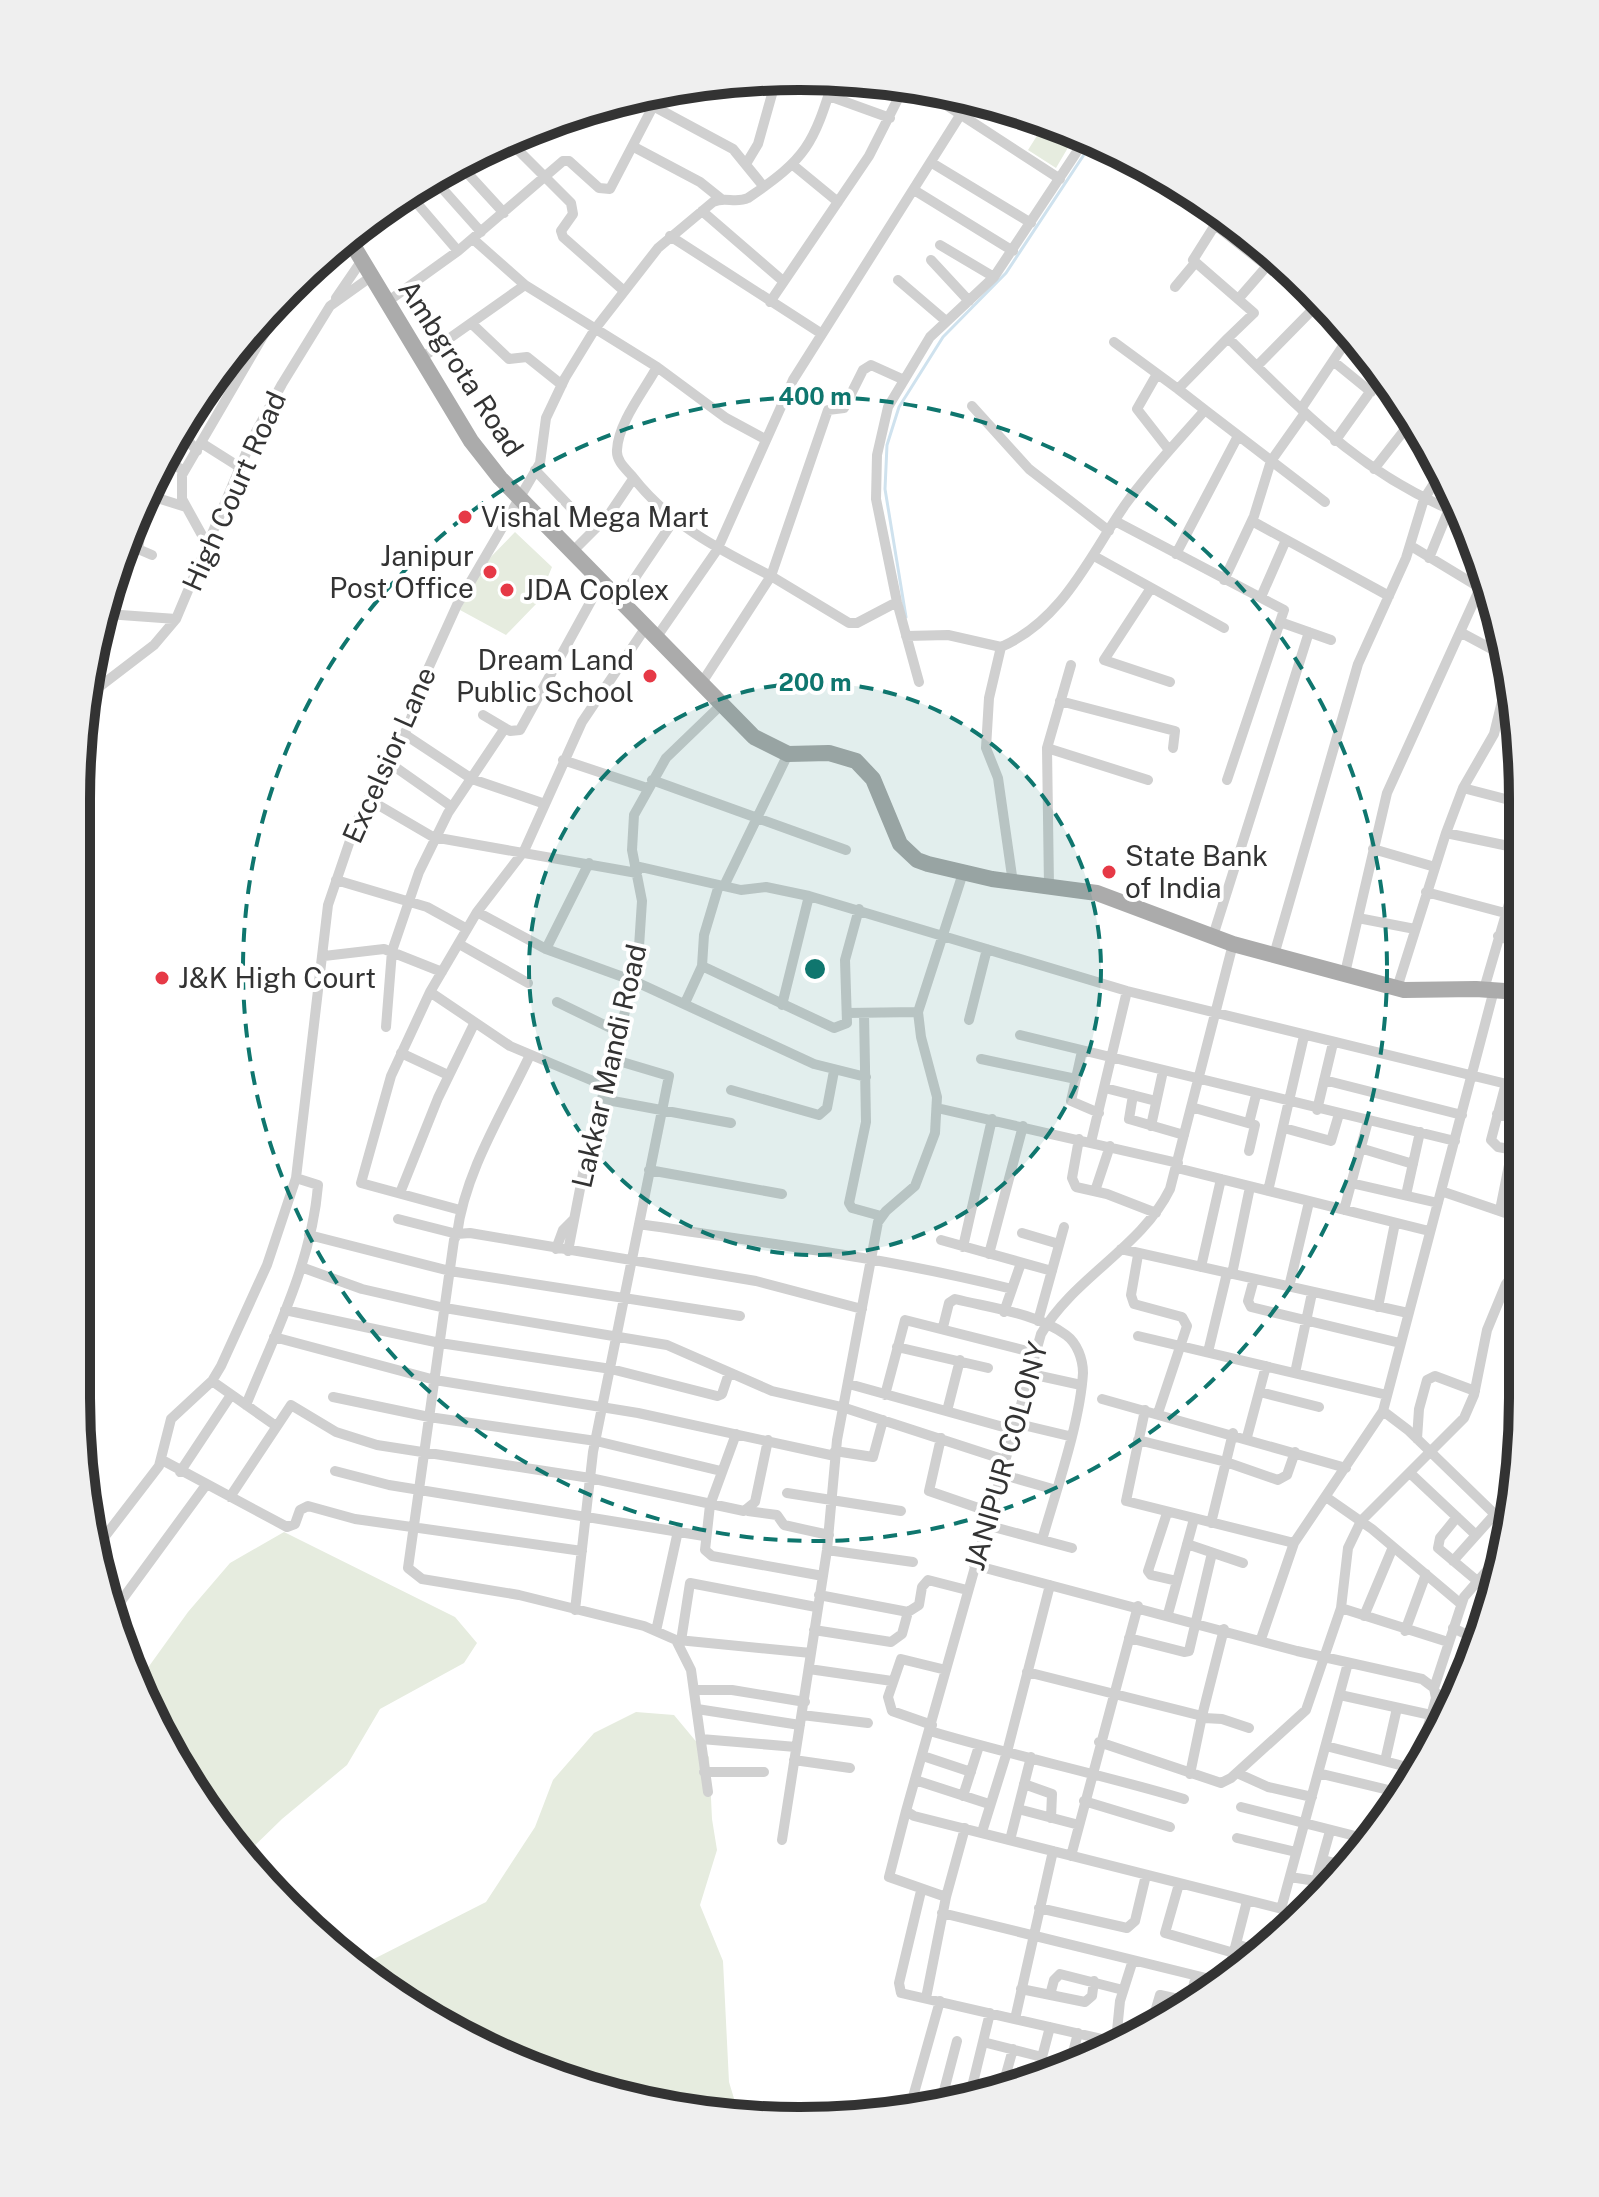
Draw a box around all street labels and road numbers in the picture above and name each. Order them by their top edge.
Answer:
street label: Ambgrota Road [392,273,531,462]
street label: High Court Road [175,386,292,596]
street label: Excelsior Lane [335,662,442,848]
street label: Lakkar Mandi Road [564,941,653,1191]
street label: JANIPUR COLONY [957,1338,1054,1574]

